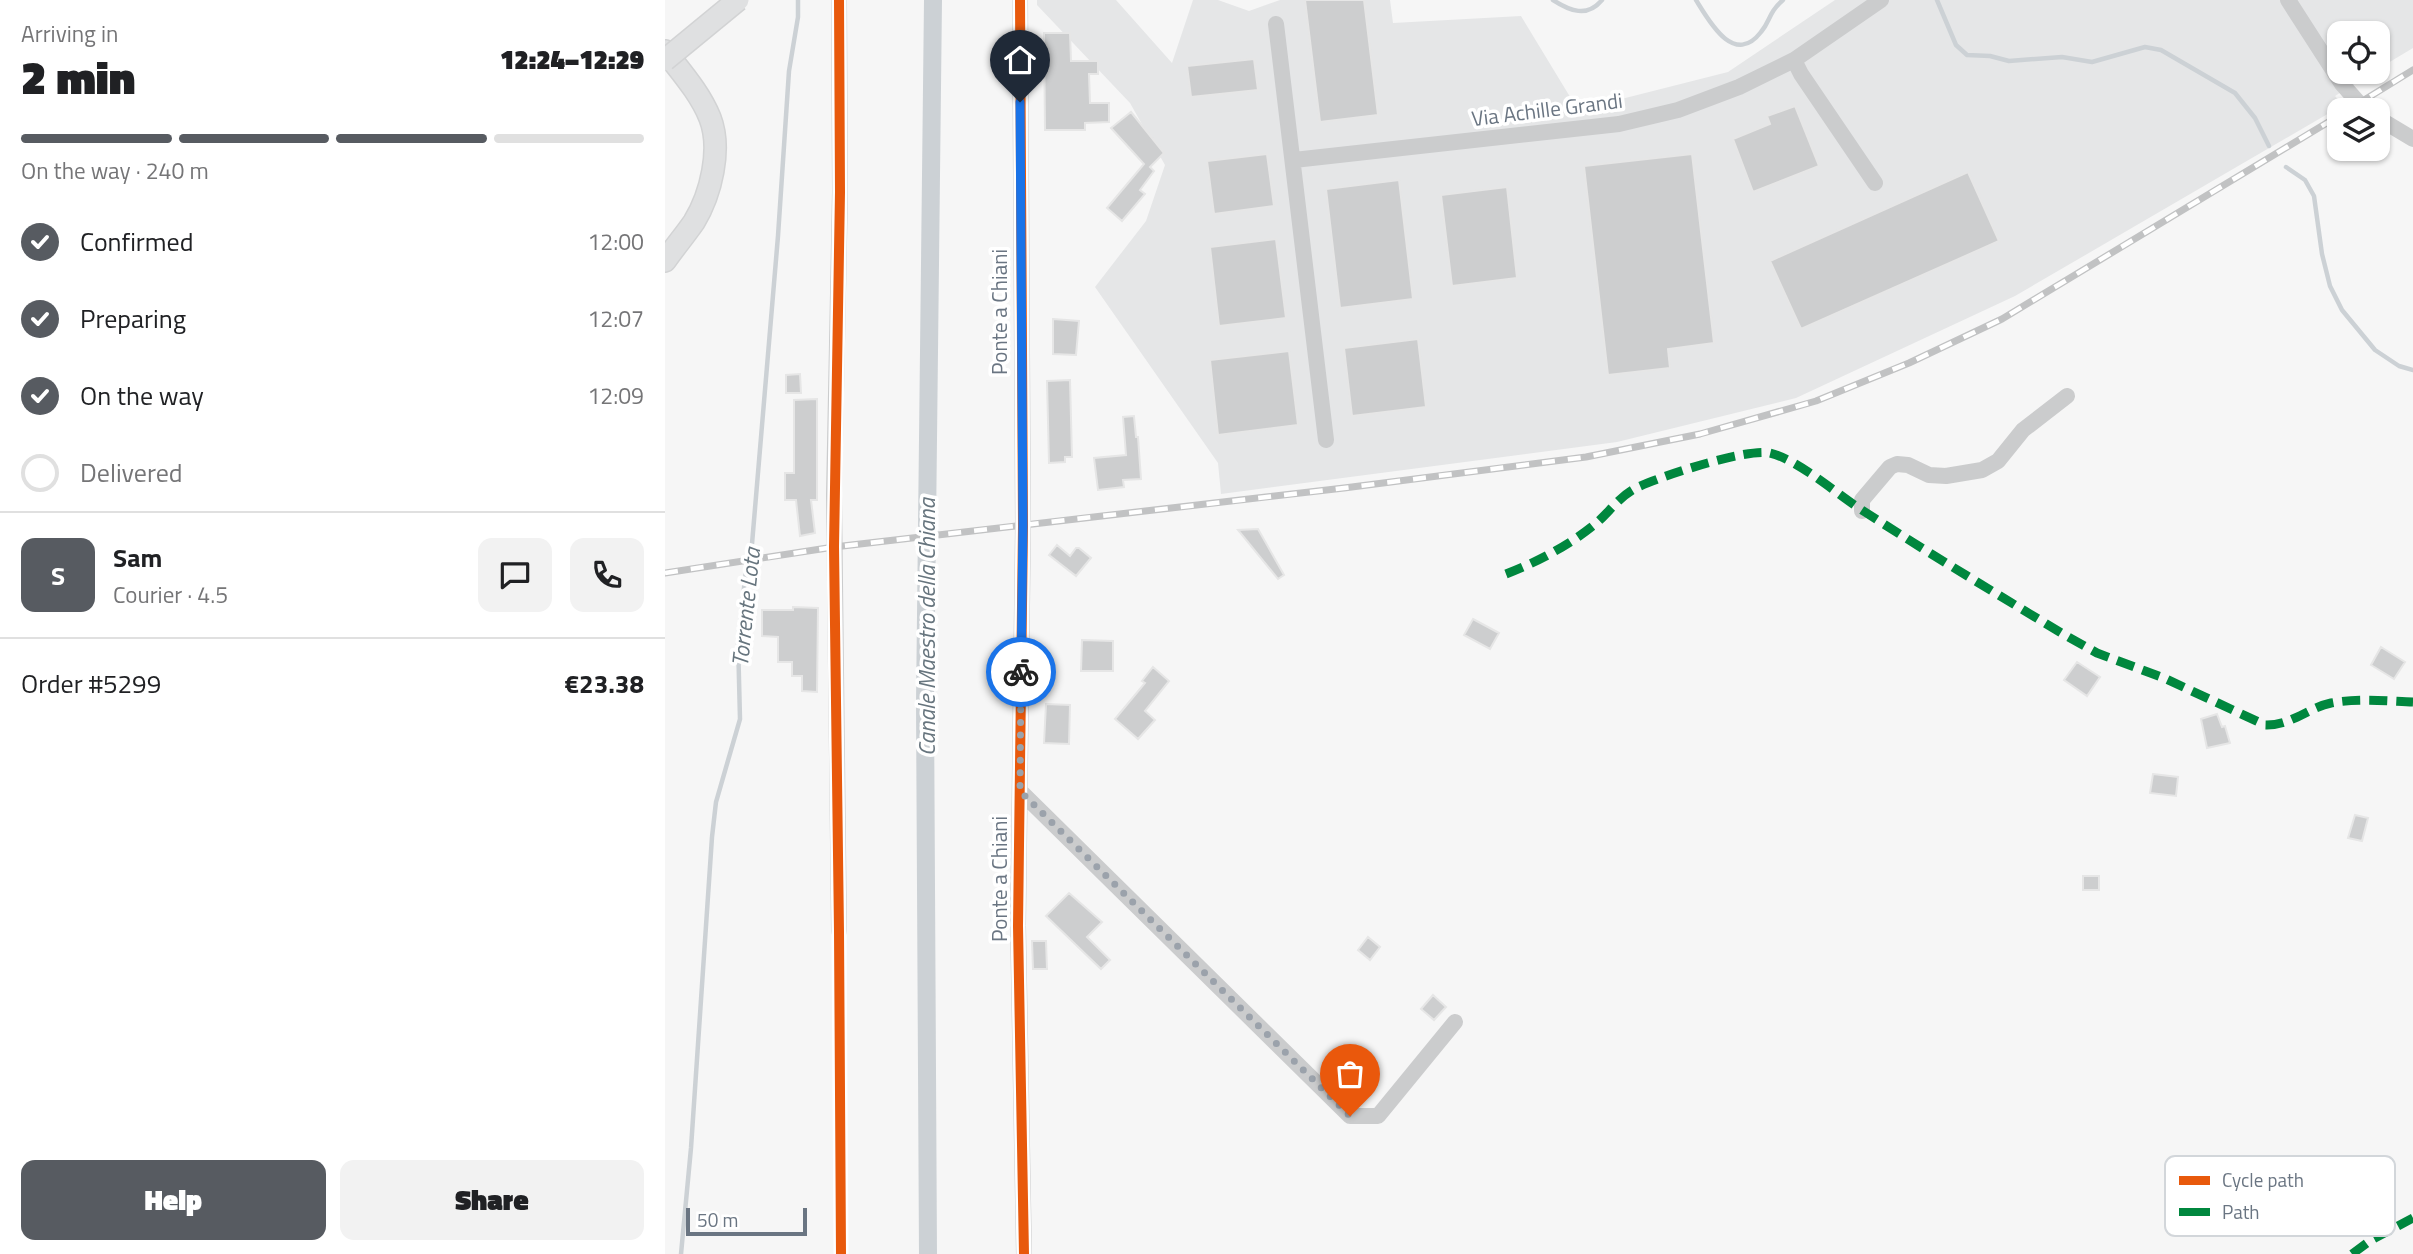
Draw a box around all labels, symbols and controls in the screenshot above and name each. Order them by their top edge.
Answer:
text: Arriving in [21,16,118,51]
map controls [2327,21,2390,161]
button: locate [2327,21,2390,84]
pin [990,30,1050,102]
text: 12:24–12:29 [500,40,644,79]
icon: home [1001,41,1039,79]
text: 2 min [21,42,135,112]
street label: Via Achille Grandi [1469,84,1624,134]
button: layers [2327,98,2390,161]
text: On the way · 240 m [21,153,209,188]
text: Confirmed [80,222,194,261]
icon: check [21,223,59,261]
text: 12:00 [587,224,644,259]
street label: Ponte a Chiani [983,249,1015,375]
text: Preparing [80,299,186,338]
icon: check [21,300,59,338]
text: 12:07 [587,301,644,336]
text: On the way [80,376,204,415]
icon: check [21,377,59,415]
text: 12:09 [587,378,644,413]
text: Delivered [80,453,183,492]
water label: Canale Maestro della Chiana [909,497,944,756]
text: Sam [113,538,162,577]
button: chat [478,538,552,612]
button: phone [570,538,644,612]
water label: Torrente Lota [722,544,769,668]
text: S [51,556,65,595]
text: Courier · 4.5 [113,577,228,612]
courier [986,637,1056,707]
icon: bike [1002,653,1040,691]
text: Order #5299 [21,664,161,703]
text: €23.38 [565,664,644,703]
street label: Ponte a Chiani [983,816,1015,942]
pin [1320,1044,1380,1116]
icon: bag [1331,1055,1369,1093]
legend [2165,1156,2395,1236]
button: Help [21,1160,326,1240]
button: Share [340,1160,644,1240]
text: Cycle path [2222,1165,2304,1194]
text: Path [2222,1197,2260,1226]
scale bar [686,1205,807,1237]
text: 50 m [697,1205,738,1234]

